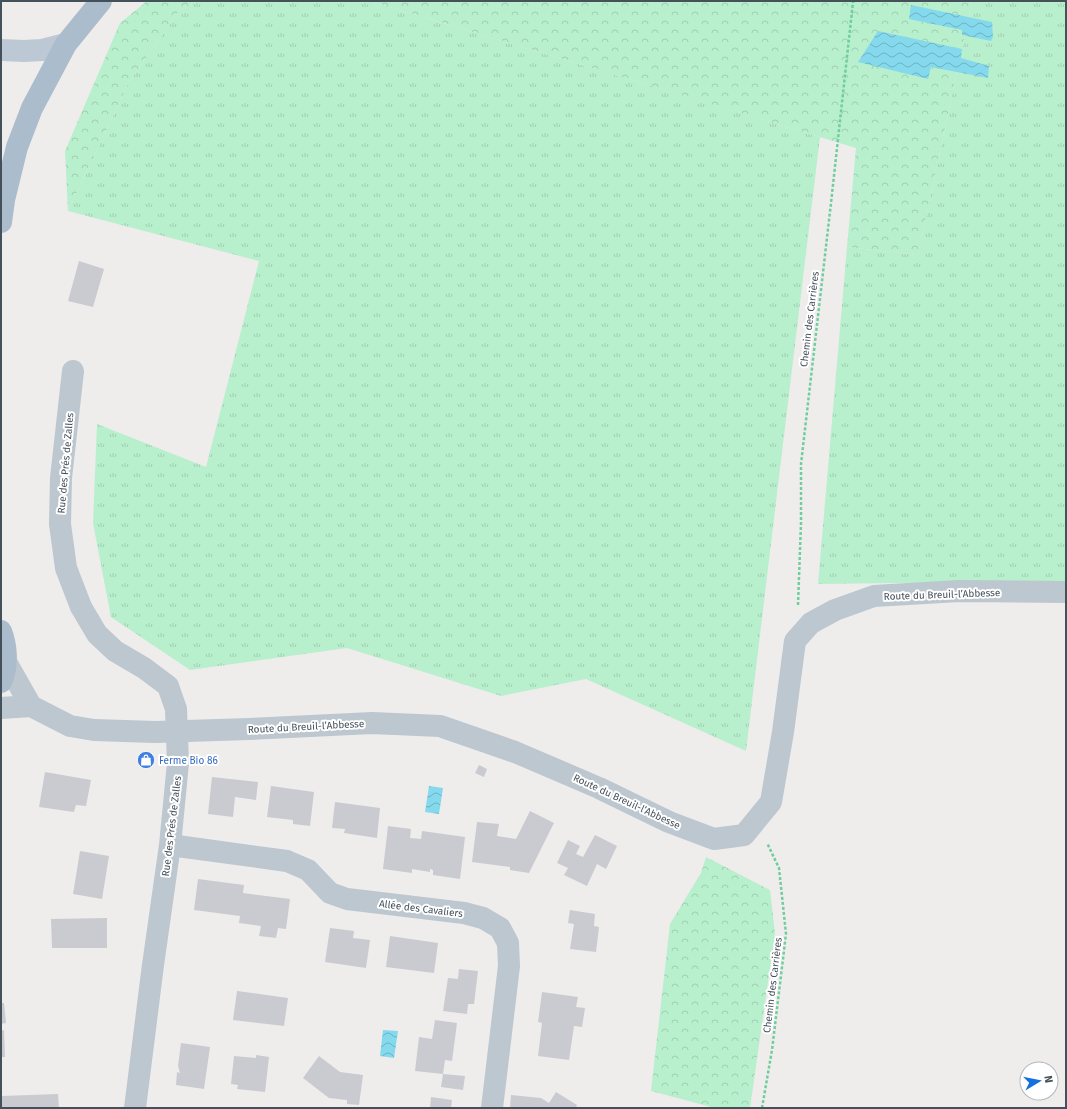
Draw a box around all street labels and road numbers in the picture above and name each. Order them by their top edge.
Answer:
street label: Chemin des Carrières [798,270,822,368]
street label: Rue des Prés de Zalles [56,412,76,514]
street label: Route du Breuil-l’Abbesse [884,587,1001,603]
street label: Route du Breuil-l’Abbesse [247,718,365,736]
street label: Route du Breuil-l’Abbesse [571,772,682,832]
street label: Rue des Prés de Zalles [160,775,184,877]
street label: Allée des Cavaliers [378,898,464,920]
street label: Chemin des Carrières [761,936,785,1034]

